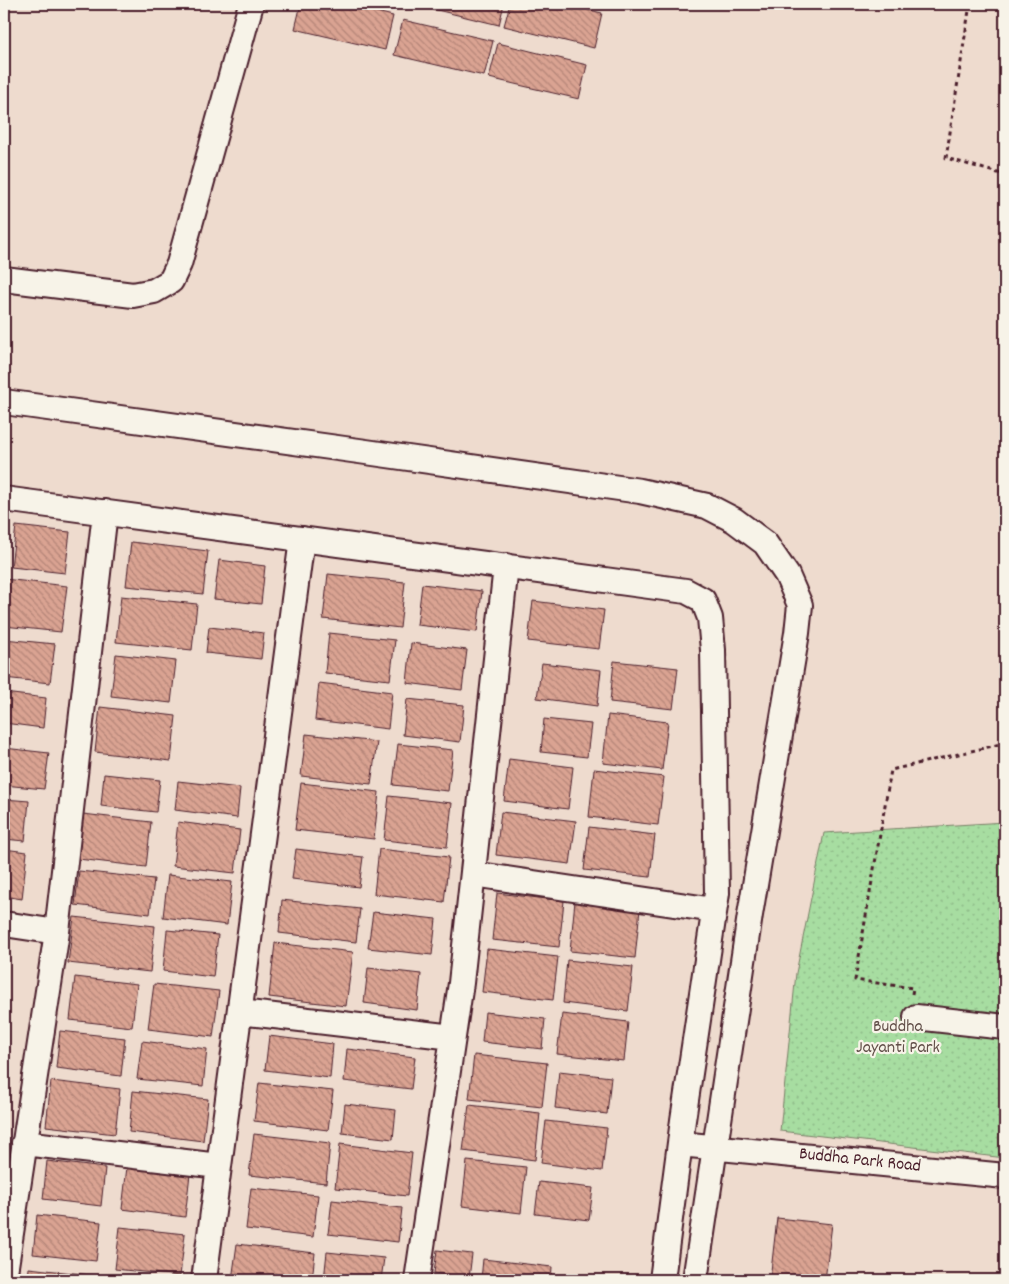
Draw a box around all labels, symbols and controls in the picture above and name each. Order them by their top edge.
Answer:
park label: Buddha Jayanti Park [856,1015,940,1061]
street label: Buddha Park Road [798,1142,922,1180]

